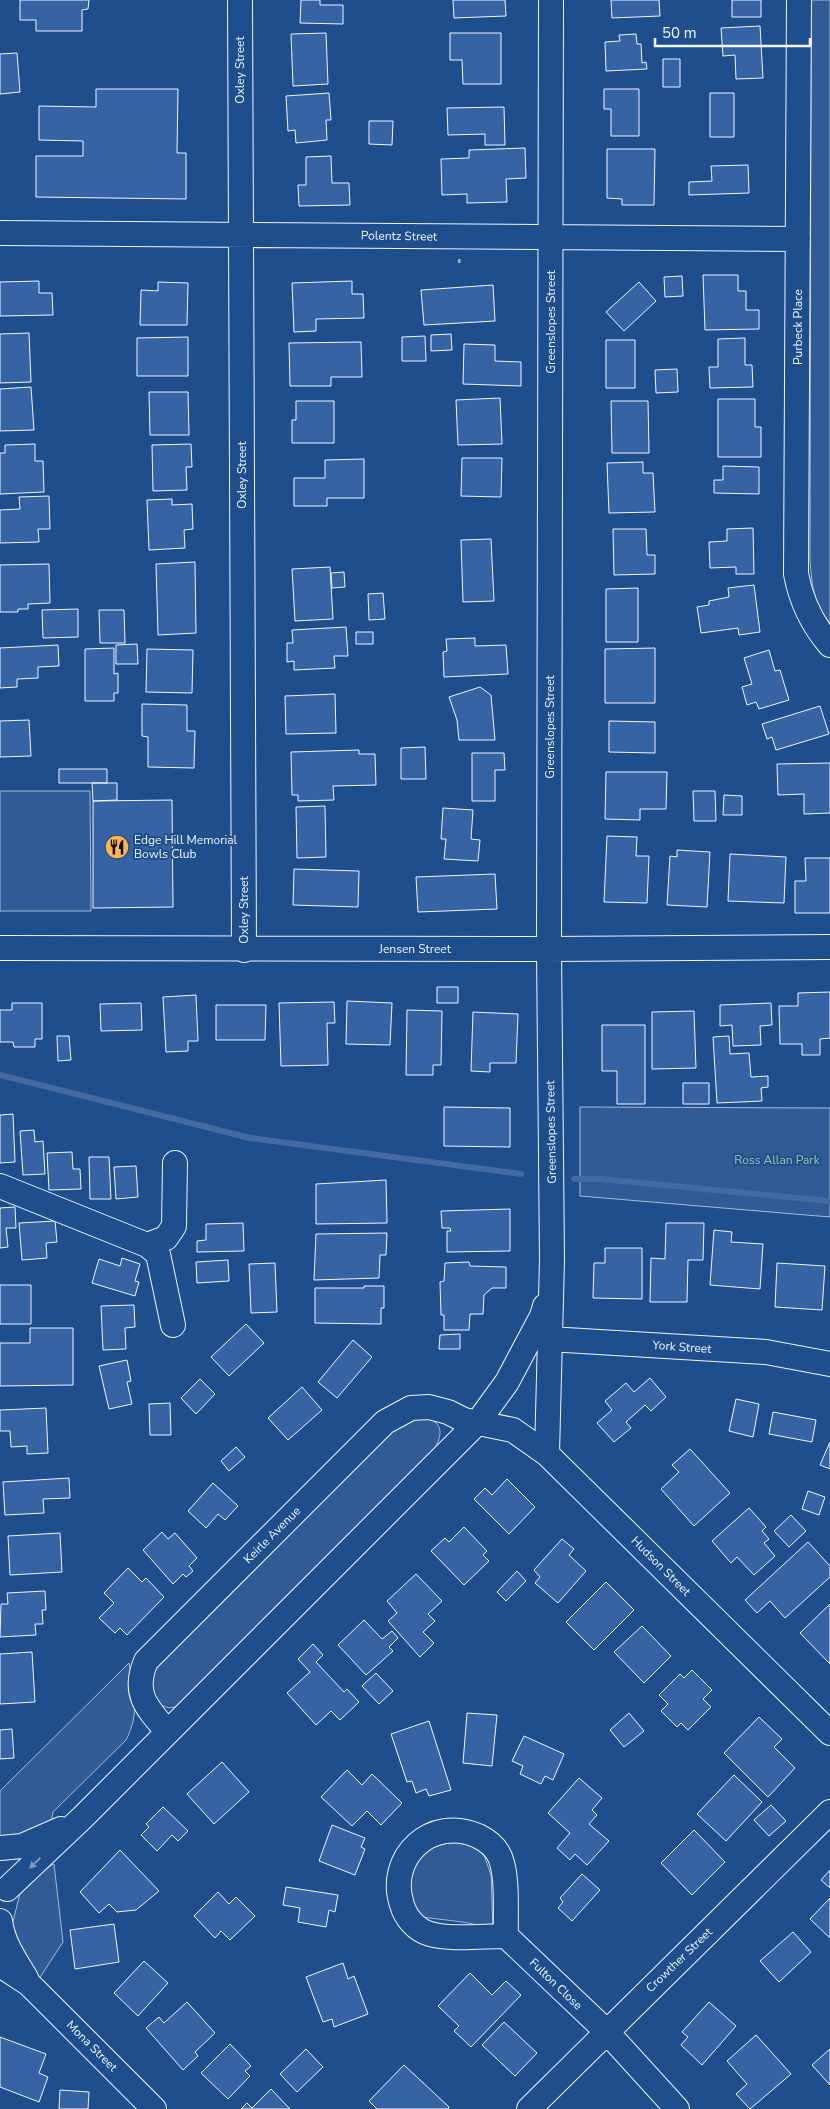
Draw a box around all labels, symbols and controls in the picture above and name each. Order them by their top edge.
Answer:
scale bar [655,15,810,47]
text: 50 m [662,23,697,43]
street label: Oxley Street [232,36,248,104]
street label: Polentz Street [361,227,438,245]
street label: Greenslopes Street [543,269,559,374]
street label: Purbeck Place [790,289,806,365]
street label: Oxley Street [234,441,250,509]
street label: Greenslopes Street [542,674,558,779]
place label: Edge Hill Memorial Bowls Club [134,832,238,862]
restaurant icon: Edge Hill Memorial Bowls Club [104,834,130,860]
street label: Oxley Street [236,876,252,944]
street label: Jensen Street [378,941,452,957]
street label: Greenslopes Street [542,1079,560,1184]
park label: Ross Allan Park [734,1152,821,1168]
street label: York Street [651,1337,713,1357]
street label: Keirle Avenue [240,1503,304,1567]
street label: Hudson Street [628,1533,695,1600]
one-way arrow [29,1857,41,1869]
street label: Crowther Street [642,1924,716,1996]
street label: Fulton Close [526,1955,586,2013]
street label: Mona Street [63,2017,122,2076]

